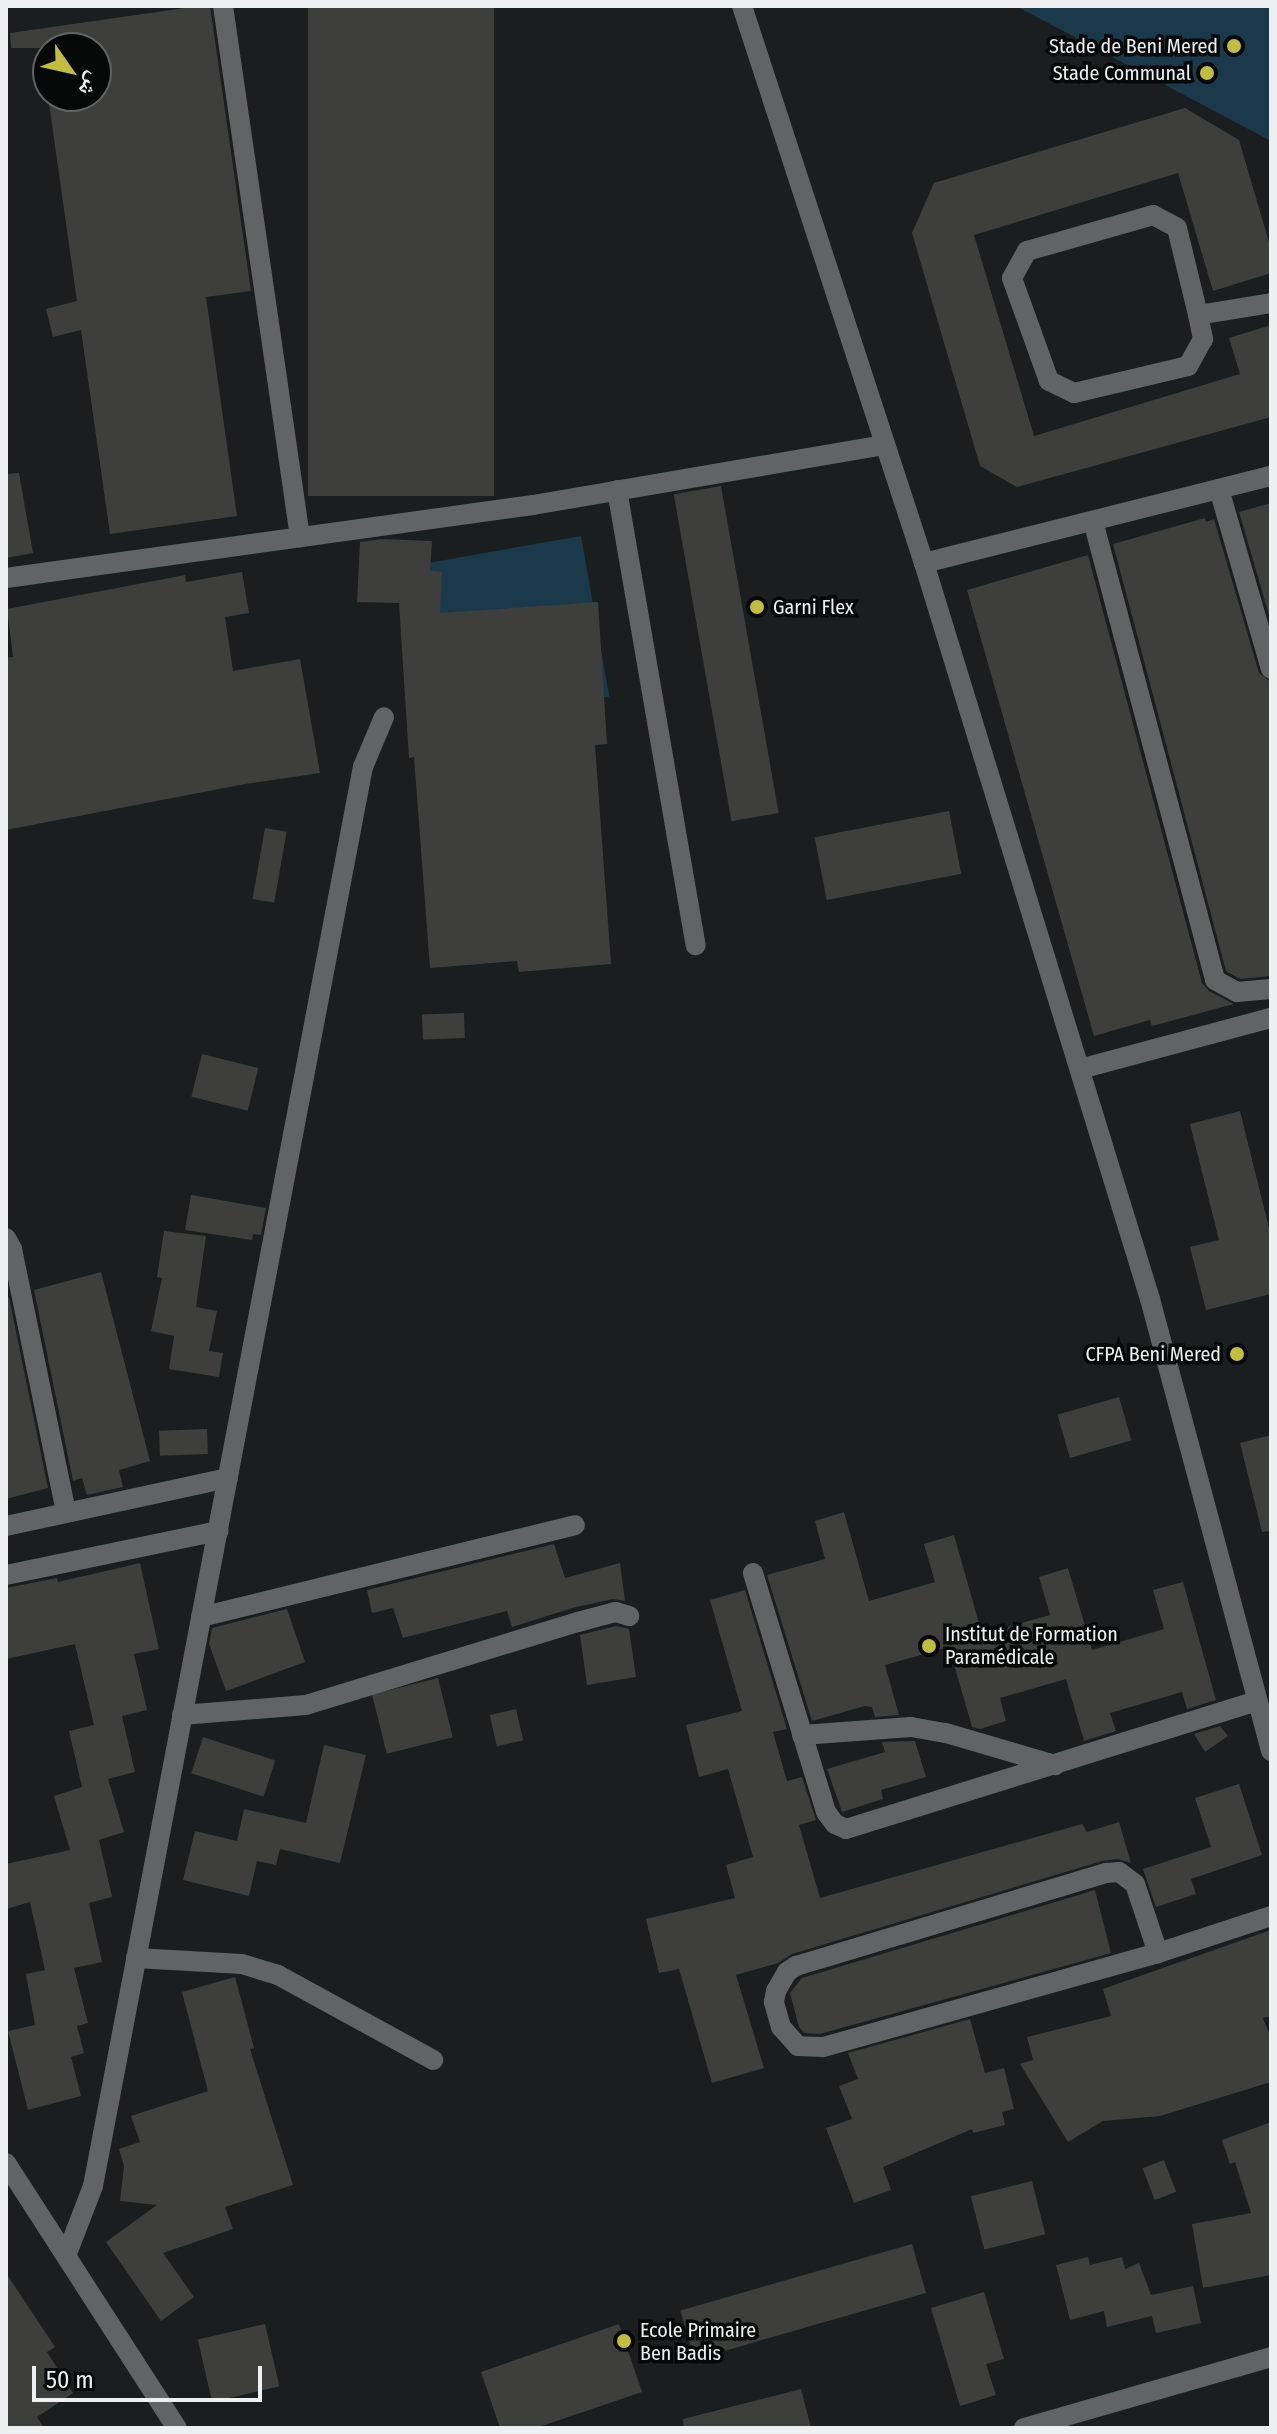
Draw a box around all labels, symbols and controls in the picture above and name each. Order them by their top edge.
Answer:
north arrow [32,32,112,112]
place label: Stade de Beni Mered [1049,34,1218,58]
marker: Stade de Beni Mered [1225,37,1243,55]
place label: Stade Communal [1053,61,1191,85]
marker: Stade Communal [1198,64,1216,82]
text: ش [73,67,108,102]
place label: Garni Flex [773,595,854,619]
marker: Garni Flex [748,598,766,616]
place label: CFPA Beni Mered [1085,1342,1221,1366]
marker: CFPA Beni Mered [1228,1345,1246,1363]
place label: Institut de Formation Paramédicale [945,1622,1118,1669]
marker: Institut de Formation Paramédicale [920,1637,938,1655]
place label: Ecole Primaire Ben Badis [640,2318,756,2365]
marker: Ecole Primaire Ben Badis [615,2332,633,2350]
scale bar [36,2350,266,2400]
text: 50 m [46,2366,94,2394]

